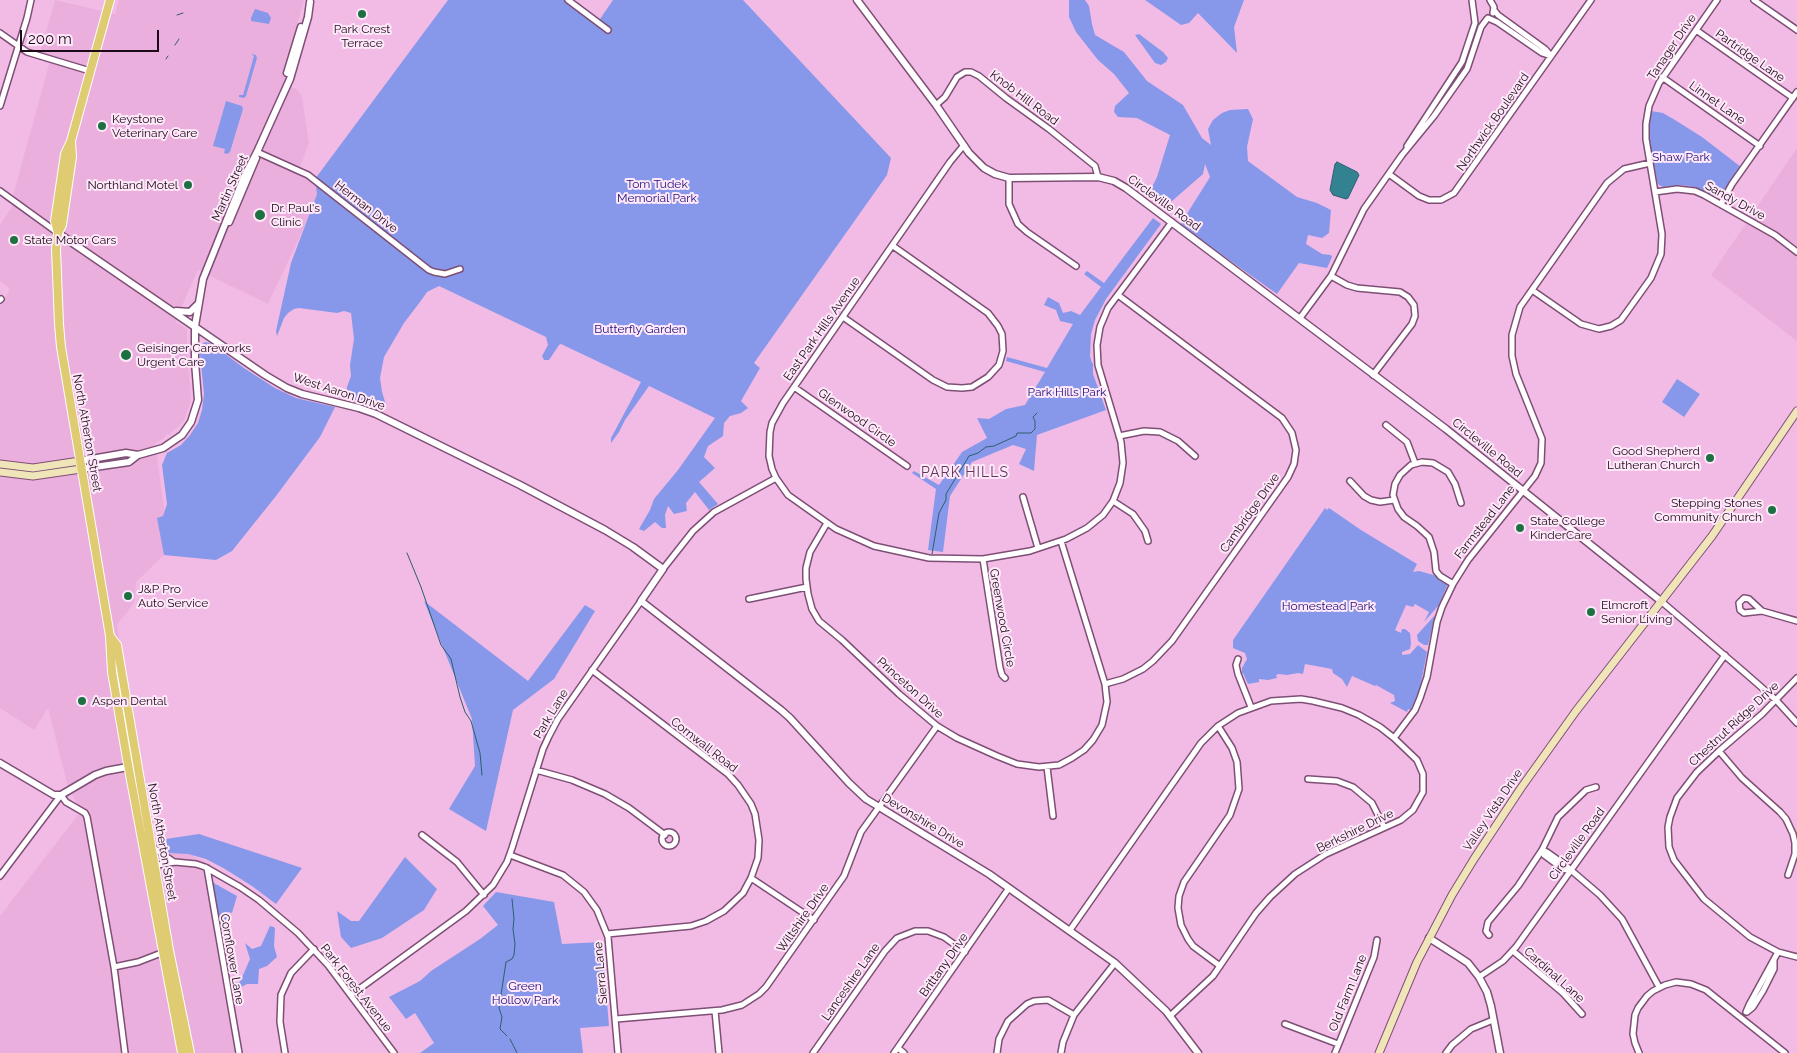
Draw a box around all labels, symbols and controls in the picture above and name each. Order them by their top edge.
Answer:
marker: Park Crest Terrace [356,8,368,20]
street label: Tanager Drive [1645,11,1699,83]
scale bar [22,20,161,52]
place label: Park Crest Terrace [334,22,390,50]
street label: Partridge Lane [1712,27,1788,85]
text: 200 m [28,30,72,48]
street label: Knob Hill Road [987,68,1061,128]
street label: Northwick Boulevard [1454,70,1532,174]
street label: Linnet Lane [1686,78,1748,128]
place label: Keystone Veterinary Care [112,112,197,140]
marker: Keystone Veterinary Care [96,120,108,132]
park label: Shaw Park [1652,150,1710,164]
street label: Martin Street [209,153,251,223]
street label: Circleville Road [1125,172,1203,234]
park label: Tom Tudek Memorial Park [617,177,697,205]
place label: Northland Motel [87,178,178,192]
street label: Herman Drive [332,178,400,236]
marker: Northland Motel [182,179,194,191]
street label: Sandy Drive [1702,179,1768,223]
place label: Dr. Paul's Clinic [271,201,320,229]
marker: Dr. Paul's Clinic [253,208,267,222]
place label: State Motor Cars [24,233,116,247]
marker: State Motor Cars [8,234,20,246]
street label: East Park Hills Avenue [781,274,863,384]
park label: Butterfly Garden [594,322,686,336]
place label: Geisinger Careworks Urgent Care [137,341,251,369]
marker: Geisinger Careworks Urgent Care [119,348,133,362]
street label: West Aaron Drive [291,370,387,414]
street label: North Atherton Street [70,373,104,493]
park label: Park Hills Park [1028,385,1106,399]
street label: Glenwood Circle [815,386,899,450]
street label: Circleville Road [1449,415,1525,481]
place label: Good Shepherd Lutheran Church [1607,444,1700,472]
marker: Good Shepherd Lutheran Church [1704,452,1716,464]
district label: PARK HILLS [920,465,1010,481]
street label: Cambridge Drive [1217,471,1283,555]
street label: Farmstead Lane [1452,482,1518,562]
place label: Stepping Stones Community Church [1654,496,1762,524]
marker: Stepping Stones Community Church [1766,504,1778,516]
place label: State College KinderCare [1530,514,1605,542]
marker: State College KinderCare [1514,522,1526,534]
street label: Greenwood Circle [986,568,1018,668]
place label: J&P Pro Auto Service [138,582,208,610]
marker: J&P Pro Auto Service [122,590,134,602]
place label: Elmcroft Senior Living [1601,598,1672,626]
park label: Homestead Park [1282,599,1374,613]
marker: Elmcroft Senior Living [1585,606,1597,618]
street label: Princeton Drive [874,654,946,722]
street label: Chestnut Ridge Drive [1686,679,1782,769]
street label: Park Lane [531,687,571,741]
place label: Aspen Dental [92,694,167,708]
marker: Aspen Dental [76,695,88,707]
street label: Cornwall Road [668,714,740,776]
street label: Valley Vista Drive [1460,766,1526,854]
street label: North Atherton Street [145,782,179,902]
street label: Devonshire Drive [879,791,967,851]
street label: Circleville Road [1546,805,1608,883]
street label: Berkshire Drive [1314,806,1396,856]
street label: Wiltshire Drive [774,881,832,955]
street label: Cornflower Lane [217,913,247,1005]
street label: Brittany Drive [917,930,971,1000]
street label: Park Forest Avenue [317,941,395,1035]
street label: Sierra Lane [591,941,611,1005]
street label: Lanceshire Lane [819,941,883,1023]
street label: Cardinal Lane [1521,944,1587,1006]
street label: Old Farm Lane [1326,953,1370,1033]
park label: Green Hollow Park [492,979,558,1007]

